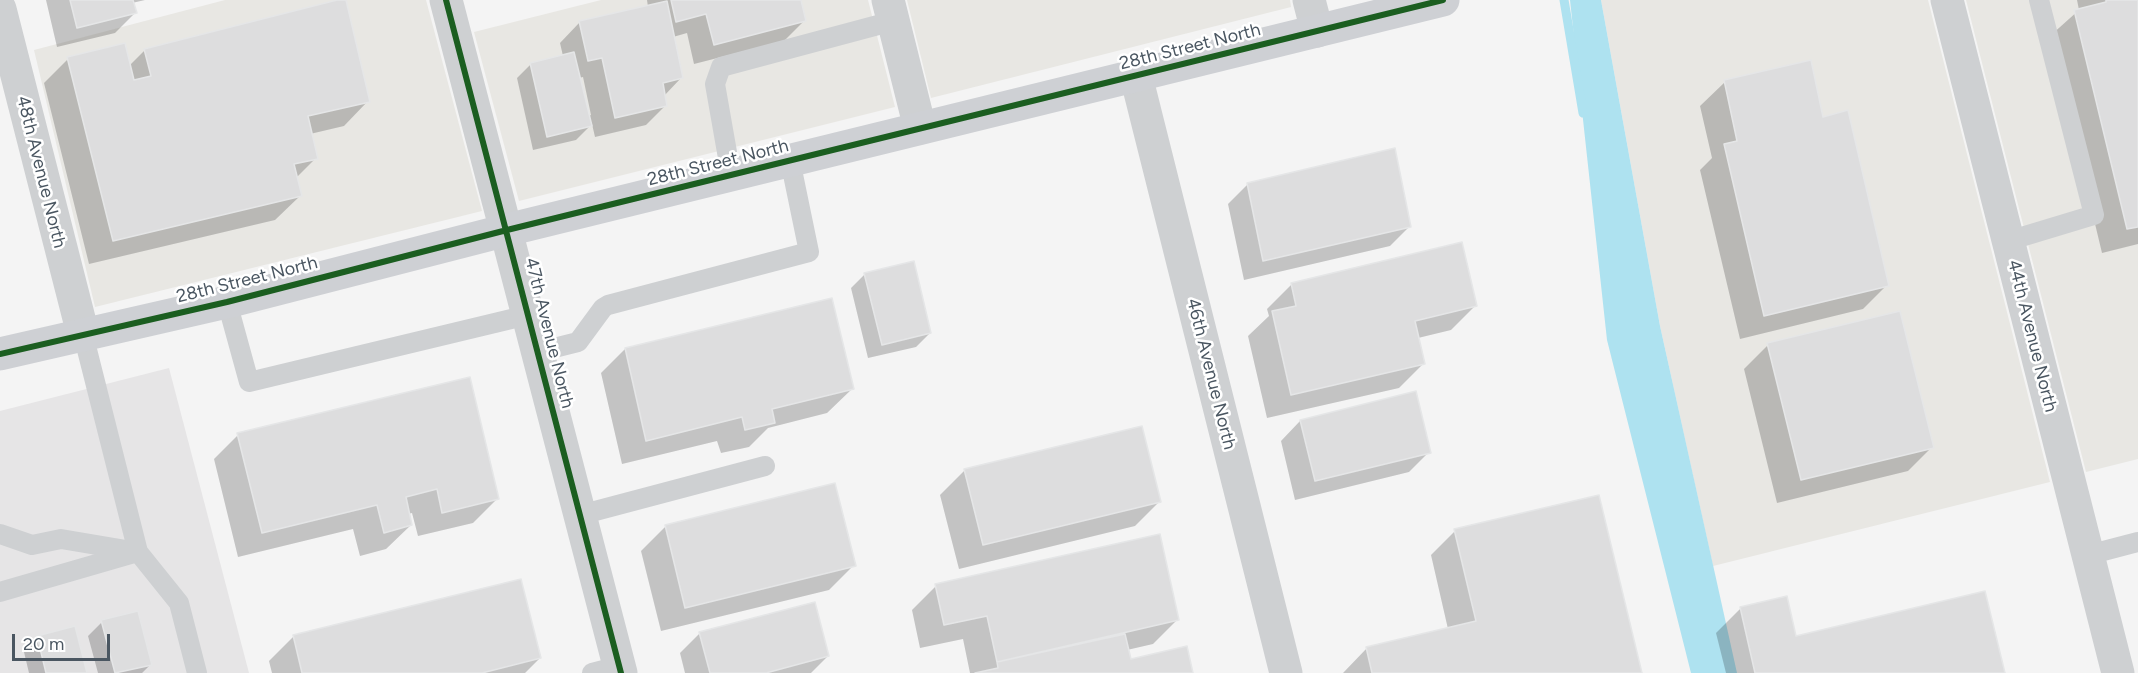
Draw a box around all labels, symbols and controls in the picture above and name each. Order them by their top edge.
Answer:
street label: 28th Street North [1117,19,1263,75]
street label: 48th Avenue North [12,94,70,250]
street label: 28th Street North [645,135,791,191]
street label: 28th Street North [174,252,320,308]
street label: 47th Avenue North [520,255,578,411]
street label: 44th Avenue North [2003,258,2061,414]
street label: 46th Avenue North [1182,296,1240,452]
scale bar [15,622,112,660]
text: 20 m [23,633,64,655]

